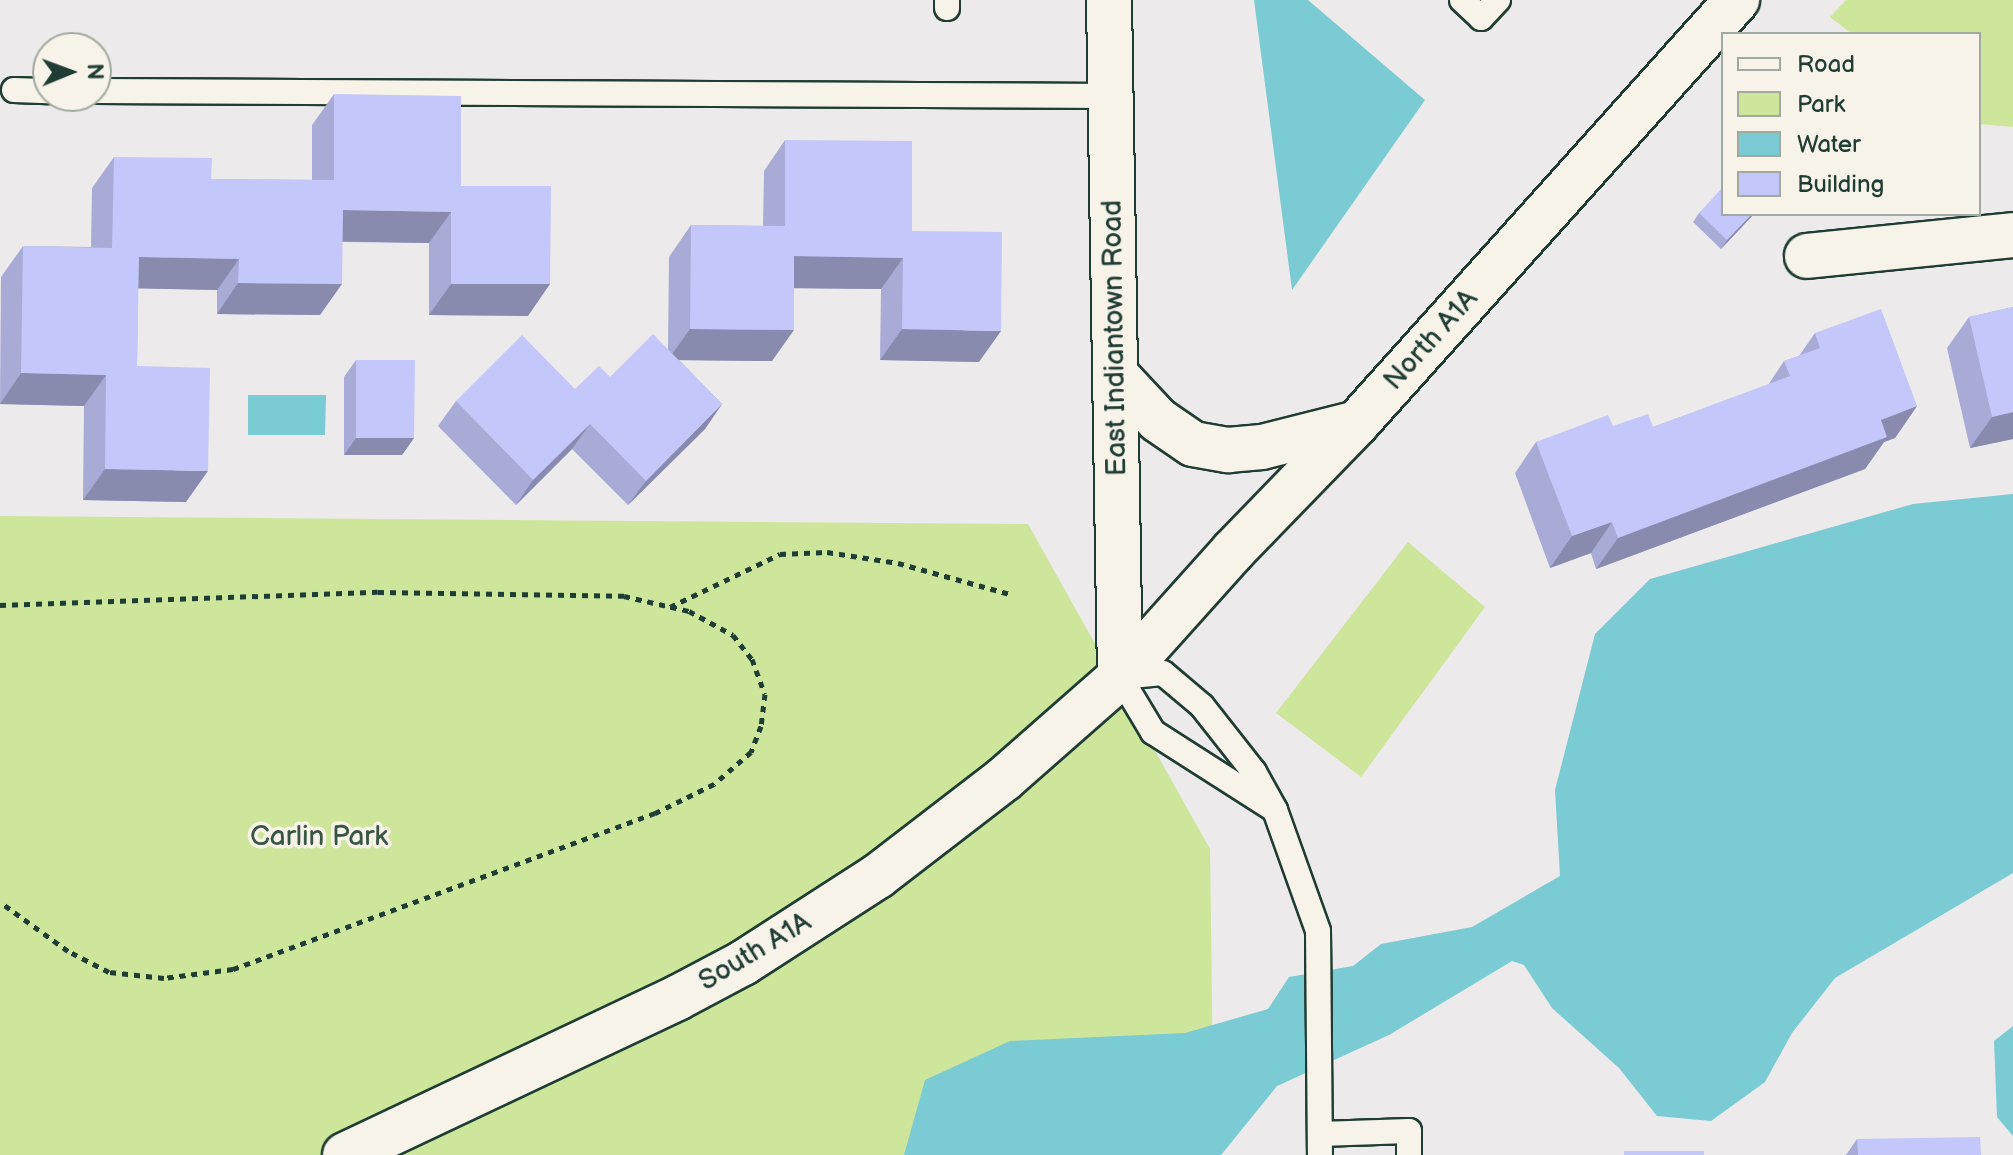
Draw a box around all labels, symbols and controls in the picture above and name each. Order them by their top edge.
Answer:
north arrow [32,32,112,112]
legend [1721,32,1981,216]
text: Road [1797,50,1855,79]
text: N [81,63,108,80]
text: Park [1797,90,1845,119]
text: Water [1797,130,1861,159]
text: Building [1797,170,1884,199]
street label: East Indiantown Road [1096,200,1134,476]
street label: North A1A [1377,283,1485,397]
park label: Carlin Park [250,820,388,854]
street label: South A1A [693,905,817,999]

